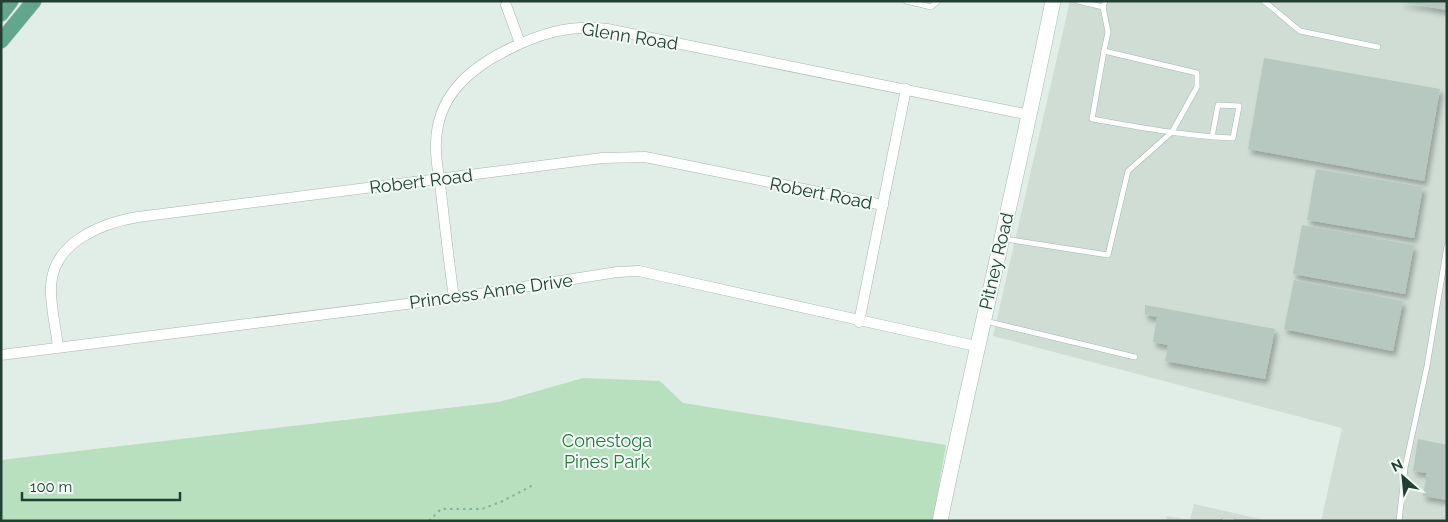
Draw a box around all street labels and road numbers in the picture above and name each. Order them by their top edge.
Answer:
street label: Glenn Road [580,18,680,54]
street label: Robert Road [368,164,474,198]
street label: Robert Road [768,173,874,213]
street label: Pitney Road [975,210,1017,312]
street label: Princess Anne Drive [408,269,575,313]

